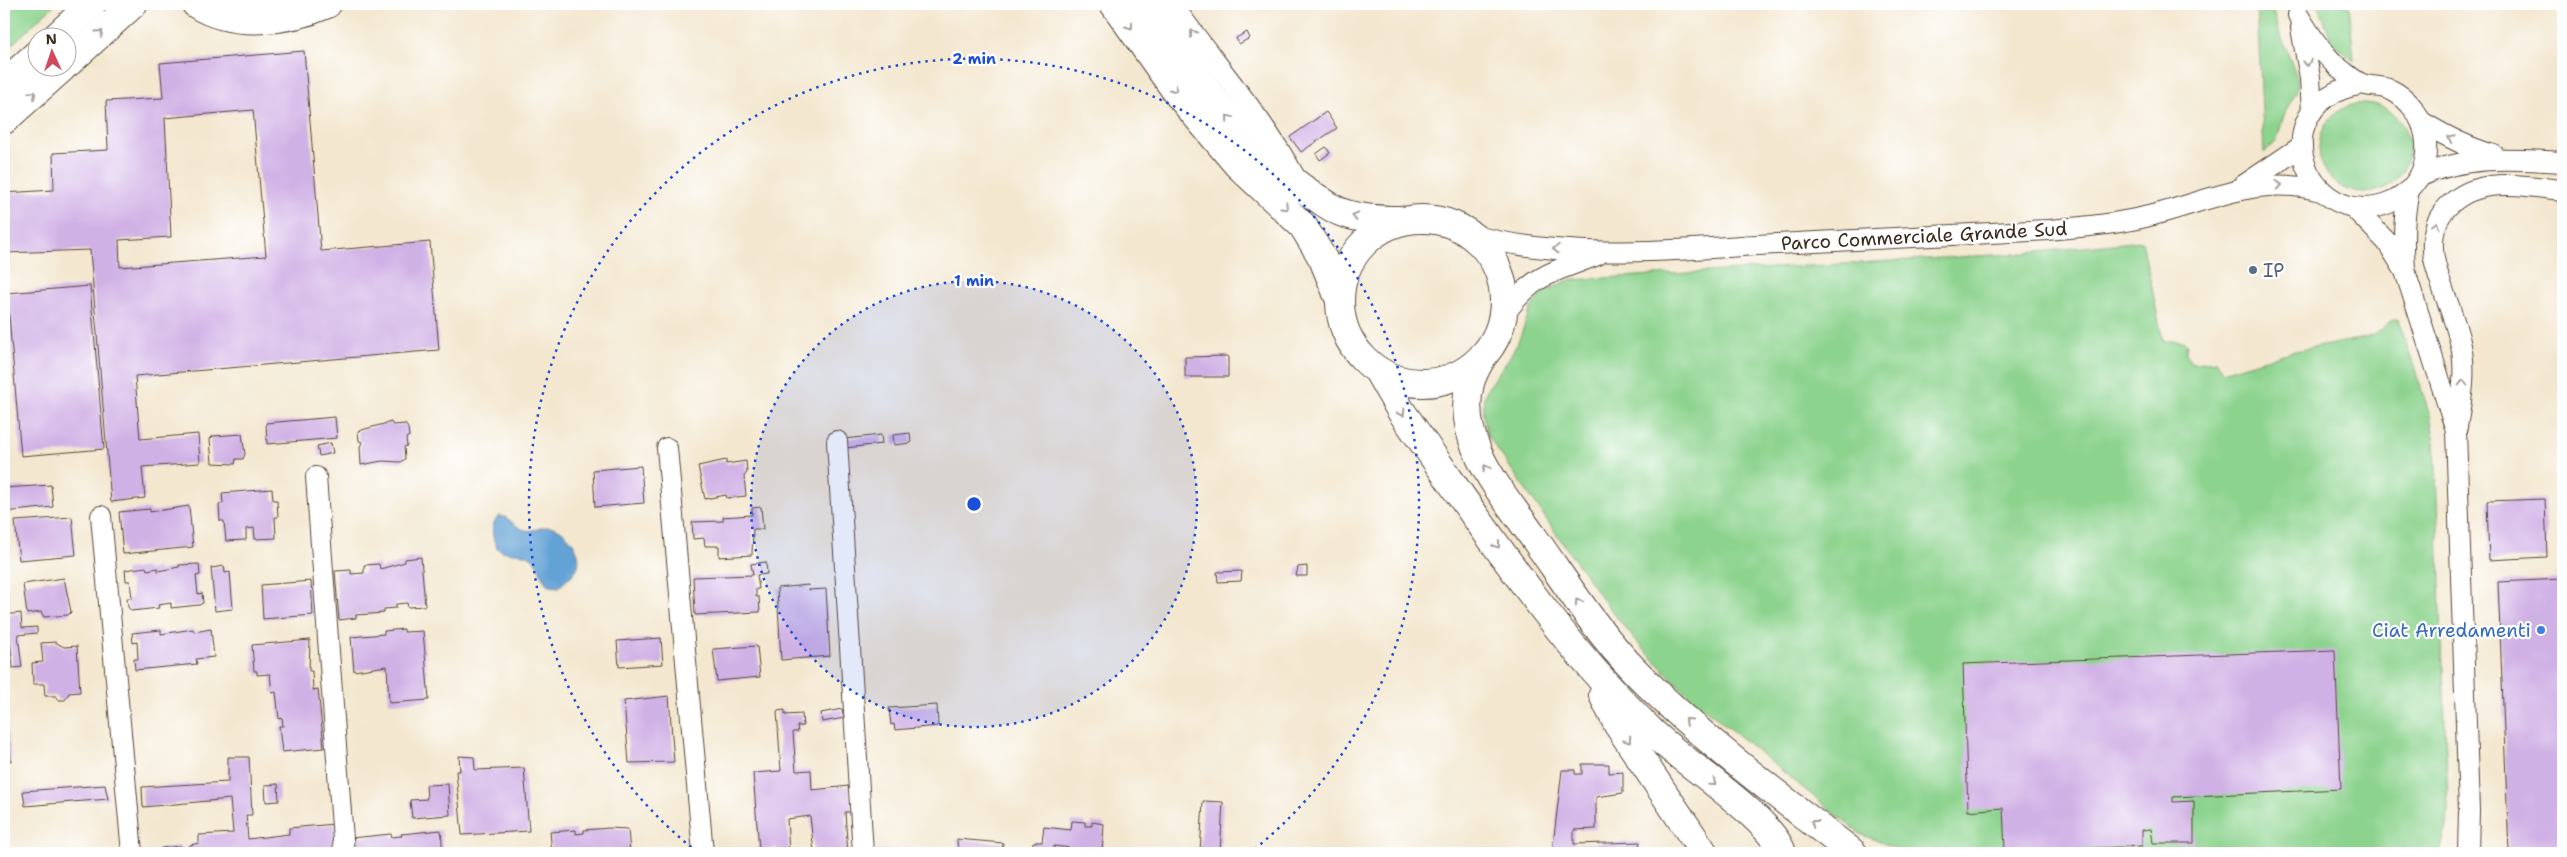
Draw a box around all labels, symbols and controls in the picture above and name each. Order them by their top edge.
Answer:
one-way arrow [1124,20,1133,30]
north arrow [28,28,78,78]
one-way arrow [1190,29,1199,39]
text: N [45,30,57,48]
one-way arrow [95,30,104,39]
text: 2 min [952,49,996,69]
one-way arrow [2302,58,2312,67]
one-way arrow [1168,83,1177,93]
one-way arrow [27,91,36,100]
one-way arrow [1226,114,1235,123]
one-way arrow [2447,134,2456,144]
one-way arrow [2276,180,2284,191]
one-way arrow [1279,201,1288,210]
one-way arrow [1350,211,1359,222]
street label: Parco Commerciale Grande Sud [1780,216,2068,256]
one-way arrow [2431,222,2441,230]
one-way arrow [1552,243,1560,254]
place label: IP [2263,258,2284,283]
marker: IP [2247,264,2259,276]
text: 1 min [954,271,994,291]
one-way arrow [2458,379,2468,386]
one-way arrow [1396,408,1406,417]
one-way arrow [1482,464,1492,473]
centre of rings [965,495,983,513]
one-way arrow [1491,539,1500,549]
one-way arrow [1575,598,1584,608]
place label: Ciat Arredamenti [2372,618,2531,643]
marker: Ciat Arredamenti [2535,624,2547,636]
one-way arrow [1684,718,1693,727]
one-way arrow [1622,735,1632,744]
one-way arrow [1708,778,1717,787]
one-way arrow [1810,820,1820,829]

